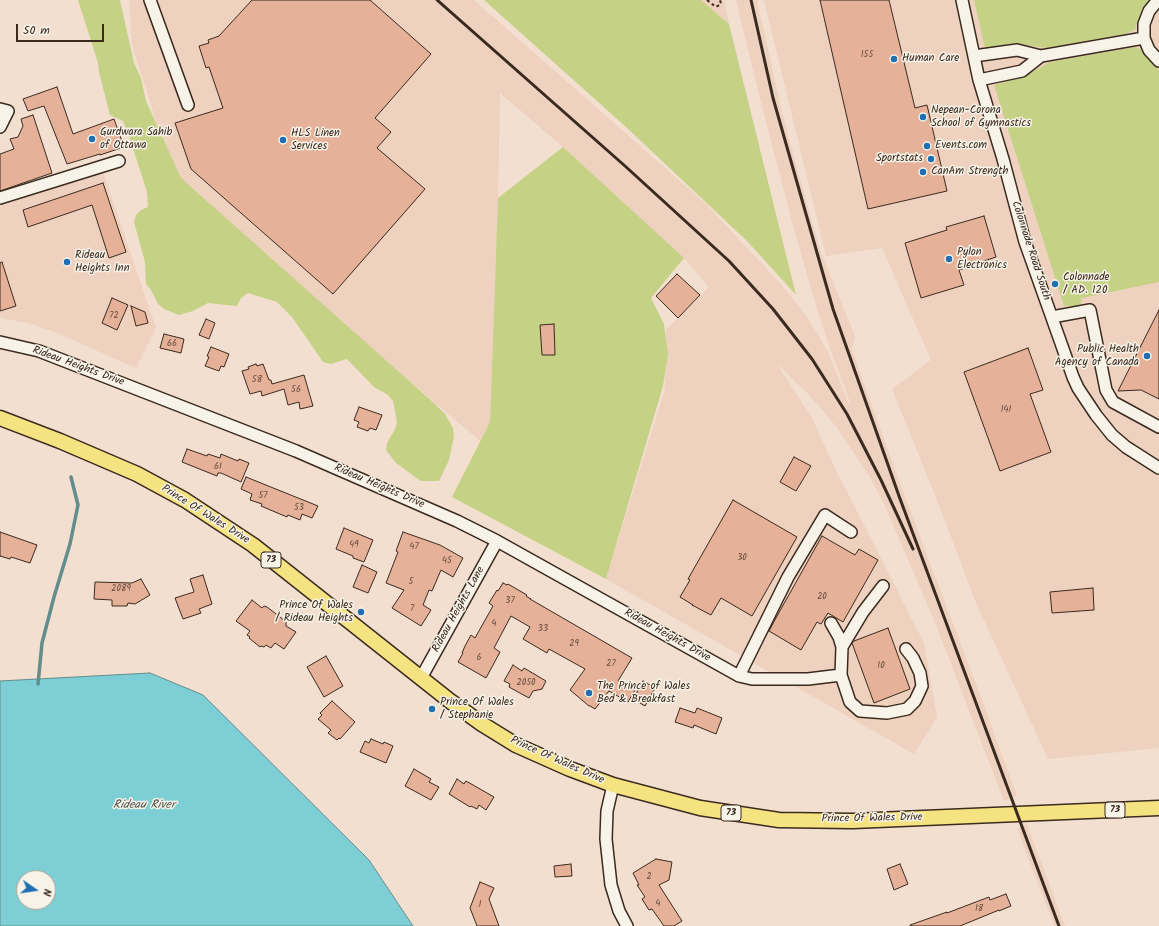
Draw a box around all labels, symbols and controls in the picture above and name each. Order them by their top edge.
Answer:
scale bar [18,16,106,42]
text: 50 m [23,21,50,40]
house number: 155 [861,50,873,60]
place label: Human Care [902,52,959,66]
marker: Human Care [889,54,899,64]
place label: Nepean-Corona School of Gymnastics [931,104,1031,130]
marker: Nepean-Corona School of Gymnastics [918,112,928,122]
place label: Gurdwara Sahib of Ottawa [100,126,172,152]
place label: HLS Linen Services [291,127,340,153]
marker: Gurdwara Sahib of Ottawa [87,134,97,144]
marker: HLS Linen Services [278,135,288,145]
place label: Events.com [935,139,987,153]
marker: Events.com [922,141,932,151]
place label: Sportstats [876,152,923,166]
marker: Sportstats [926,154,936,164]
place label: CanAm Strength [931,165,1008,179]
marker: CanAm Strength [918,167,928,177]
street label: Colonnade Road South [1008,200,1052,302]
place label: Pylon Electronics [957,246,1007,272]
place label: Rideau Heights Inn [75,249,130,275]
marker: Pylon Electronics [944,254,954,264]
marker: Rideau Heights Inn [62,257,72,267]
place label: Colonnade / AD. 120 [1063,271,1110,297]
marker: Colonnade / AD. 120 [1050,279,1060,289]
house number: 72 [109,311,119,321]
house number: 66 [167,339,177,349]
place label: Public Health Agency of Canada [1055,343,1139,369]
street label: Rideau Heights Drive [30,344,126,390]
marker: Public Health Agency of Canada [1142,351,1152,361]
house number: 58 [252,375,262,385]
house number: 56 [291,385,301,395]
house number: 141 [1001,405,1011,415]
house number: 61 [214,462,222,472]
street label: Rideau Heights Drive [332,462,426,512]
street label: Prince Of Wales Drive [159,483,251,547]
house number: 57 [259,491,267,501]
house number: 53 [294,503,304,513]
house number: 49 [349,540,359,550]
house number: 47 [409,542,419,552]
road number: 73 [261,552,281,568]
house number: 30 [737,553,747,563]
house number: 45 [442,556,452,566]
street label: Rideau Heights Lane [430,565,488,655]
house number: 5 [409,577,413,587]
house number: 2089 [111,584,131,594]
house number: 20 [817,592,827,602]
house number: 37 [505,596,515,606]
place label: Prince Of Wales / Rideau Heights [275,599,353,625]
house number: 7 [410,604,414,614]
marker: Prince Of Wales / Rideau Heights [356,607,366,617]
street label: Rideau Heights Drive [622,607,712,665]
house number: 4 [492,619,496,629]
house number: 33 [538,624,548,634]
house number: 29 [569,639,579,649]
house number: 6 [476,653,482,663]
house number: 27 [606,659,616,669]
house number: 10 [877,661,885,671]
house number: 2050 [516,678,536,688]
place label: The Prince of Wales Bed & Breakfast [597,680,690,706]
marker: The Prince of Wales Bed & Breakfast [584,688,594,698]
place label: Prince Of Wales / Stephanie [440,696,514,722]
marker: Prince Of Wales / Stephanie [427,704,437,714]
street label: Prince Of Wales Drive [508,734,606,788]
water label: Rideau River [113,799,175,813]
road number: 73 [1105,802,1125,818]
road number: 73 [721,805,741,821]
street label: Prince Of Wales Drive [821,812,923,826]
north arrow [16,870,56,910]
house number: 2 [646,872,652,882]
text: N [37,887,56,898]
house number: 4 [656,899,660,909]
house number: 1 [479,900,481,910]
house number: 18 [975,904,983,914]

